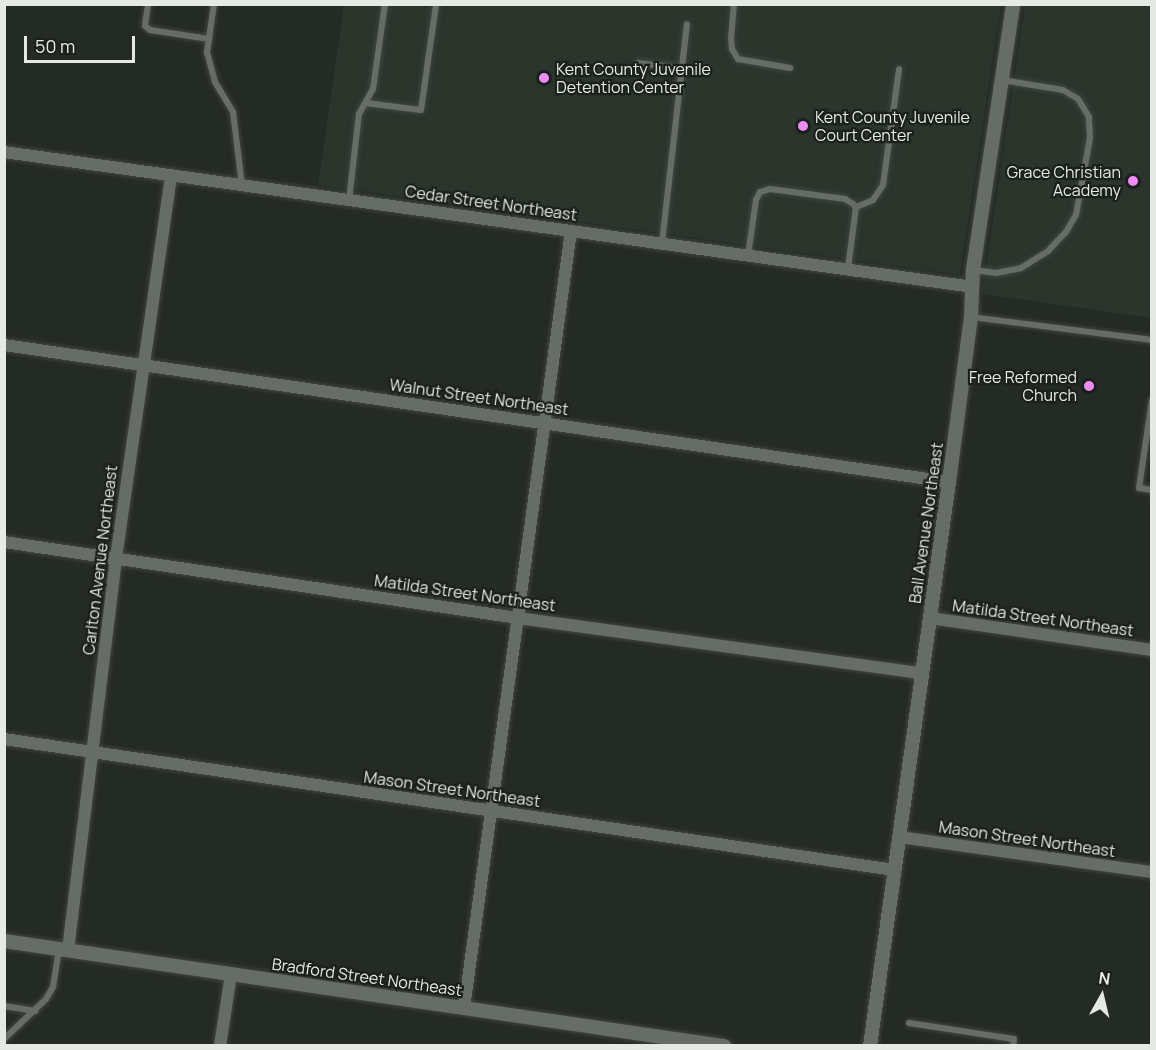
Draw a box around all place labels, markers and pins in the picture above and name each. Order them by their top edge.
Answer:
place label: Kent County Juvenile Detention Center [556,59,711,97]
marker: Kent County Juvenile Detention Center [537,71,551,85]
place label: Kent County Juvenile Court Center [815,107,970,145]
marker: Kent County Juvenile Court Center [796,119,810,133]
place label: Grace Christian Academy [1007,162,1121,200]
marker: Grace Christian Academy [1126,174,1140,188]
place label: Free Reformed Church [969,367,1077,405]
marker: Free Reformed Church [1082,379,1096,393]

